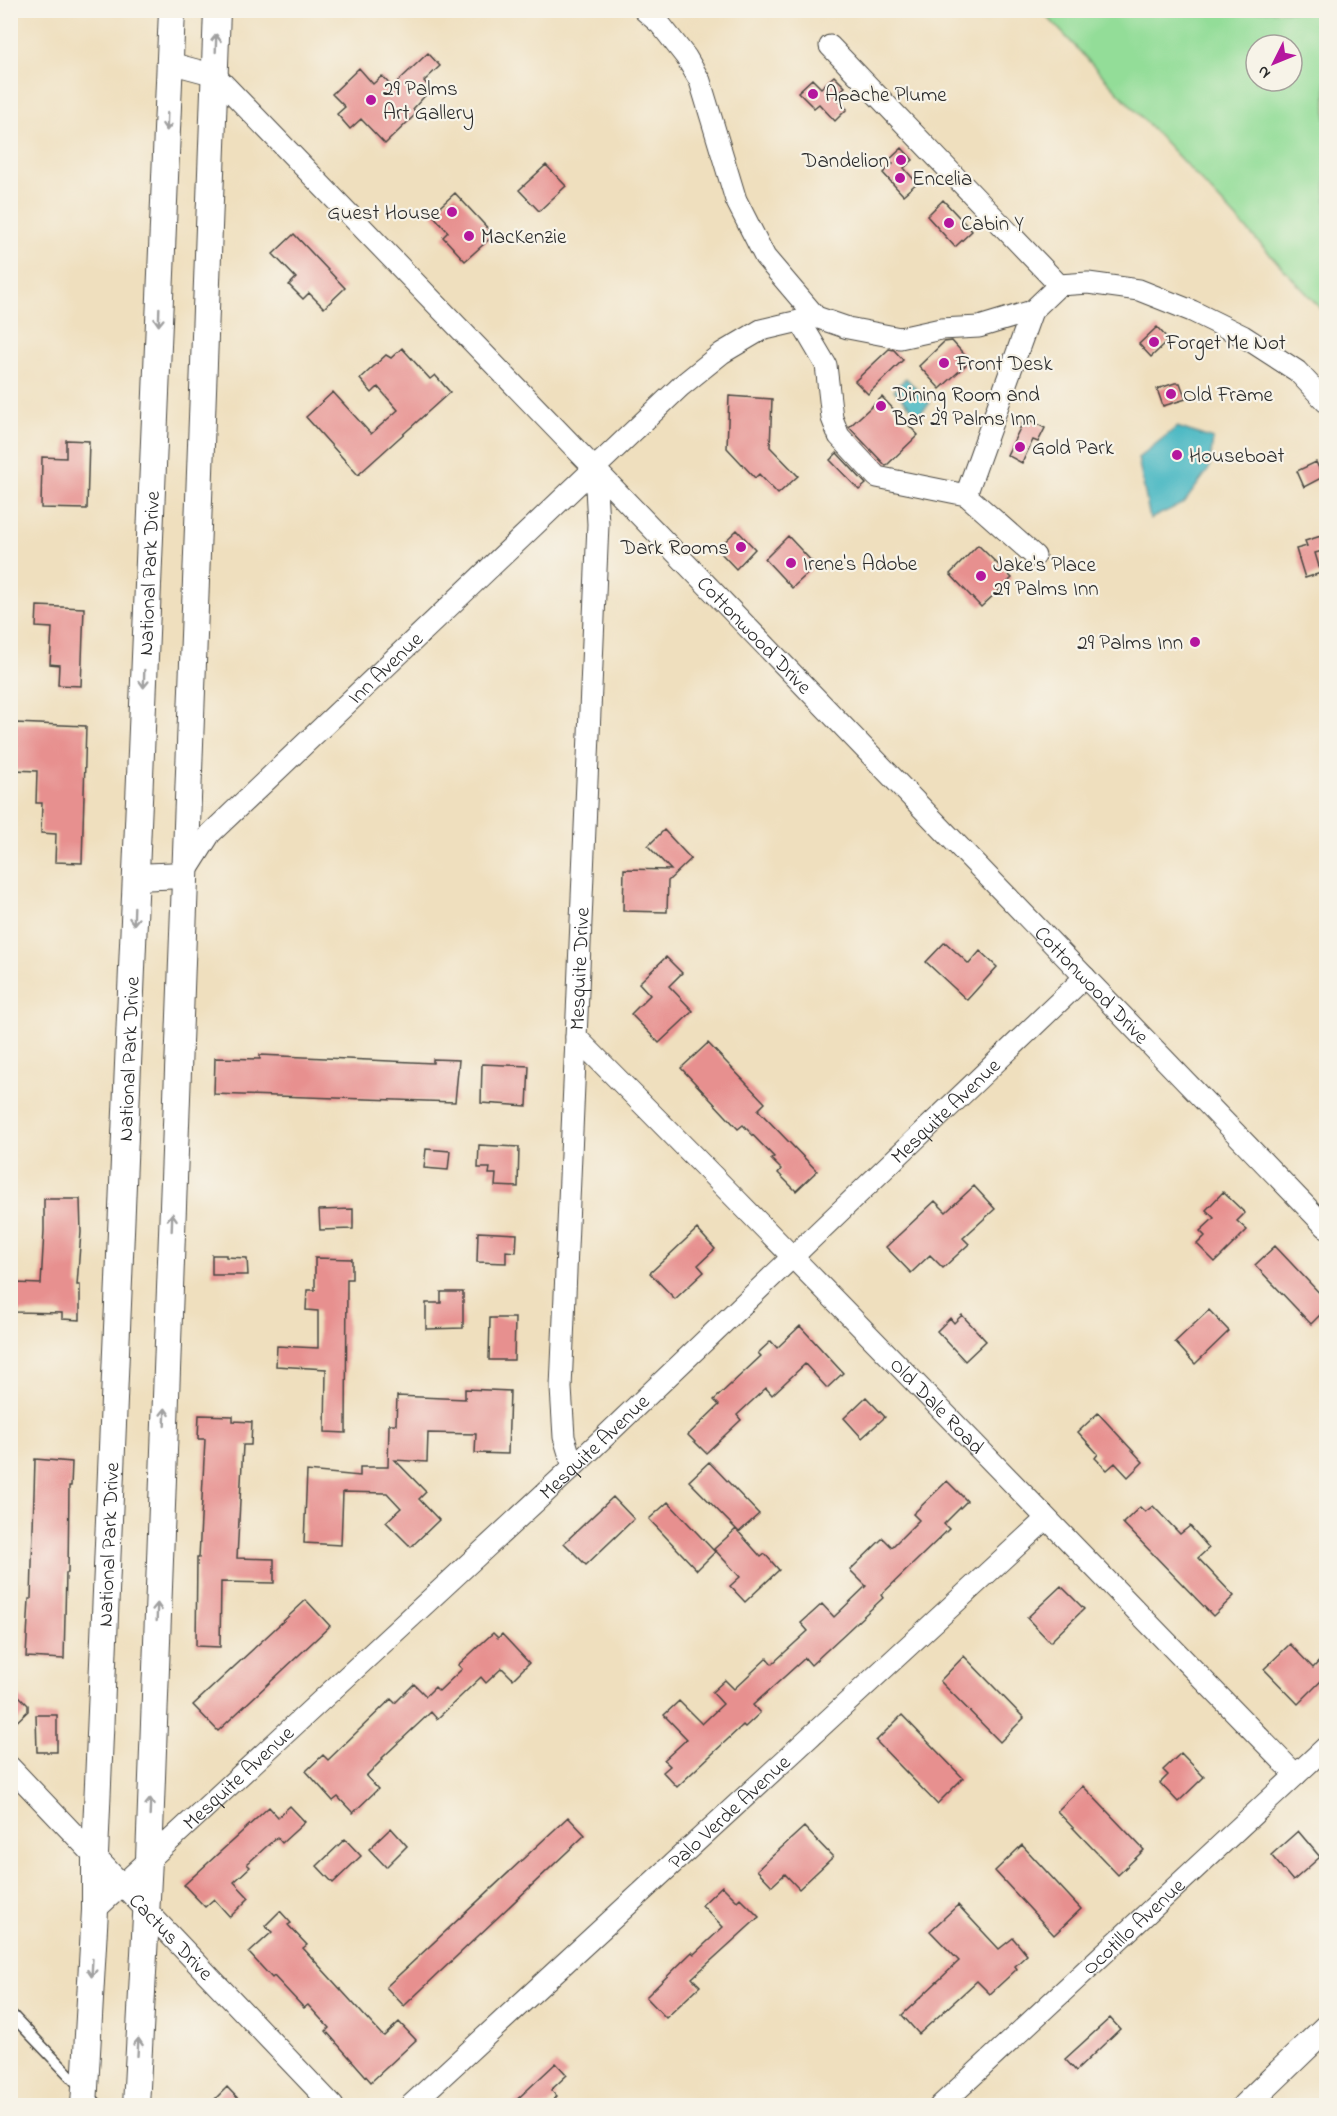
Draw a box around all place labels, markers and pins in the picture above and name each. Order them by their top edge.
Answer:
place label: 29 Palms Art Gallery [383,75,474,131]
place label: Apache Plume [825,81,947,111]
marker: Apache Plume [806,87,820,101]
marker: 29 Palms Art Gallery [364,93,378,107]
place label: Dandelion [801,147,889,177]
marker: Dandelion [894,153,908,167]
place label: Encelia [912,165,972,195]
marker: Encelia [893,171,907,185]
place label: Guest House [327,199,441,229]
marker: Guest House [445,205,459,219]
place label: Cabin Y [961,210,1024,240]
marker: Cabin Y [942,216,956,230]
place label: MacKenzie [481,223,567,253]
marker: MacKenzie [462,229,476,243]
place label: Forget Me Not [1165,329,1286,361]
marker: Forget Me Not [1147,335,1161,349]
place label: Front Desk [955,350,1054,380]
marker: Front Desk [937,356,951,370]
place label: Dining Room and Bar 29 Palms Inn [892,381,1040,435]
place label: Old Frame [1183,381,1273,411]
marker: Old Frame [1164,387,1178,401]
marker: Dining Room and Bar 29 Palms Inn [874,399,888,413]
place label: Gold Park [1032,434,1115,464]
marker: Gold Park [1013,440,1027,454]
place label: Houseboat [1189,442,1285,472]
marker: Houseboat [1170,448,1184,462]
place label: Dark Rooms [620,534,729,564]
marker: Dark Rooms [734,540,748,554]
place label: Irene's Adobe [803,550,918,580]
place label: Jake's Place 29 Palms Inn [993,551,1099,605]
marker: Irene's Adobe [784,556,798,570]
marker: Jake's Place 29 Palms Inn [974,569,988,583]
place label: 29 Palms Inn [1077,629,1183,659]
marker: 29 Palms Inn [1188,635,1202,649]

